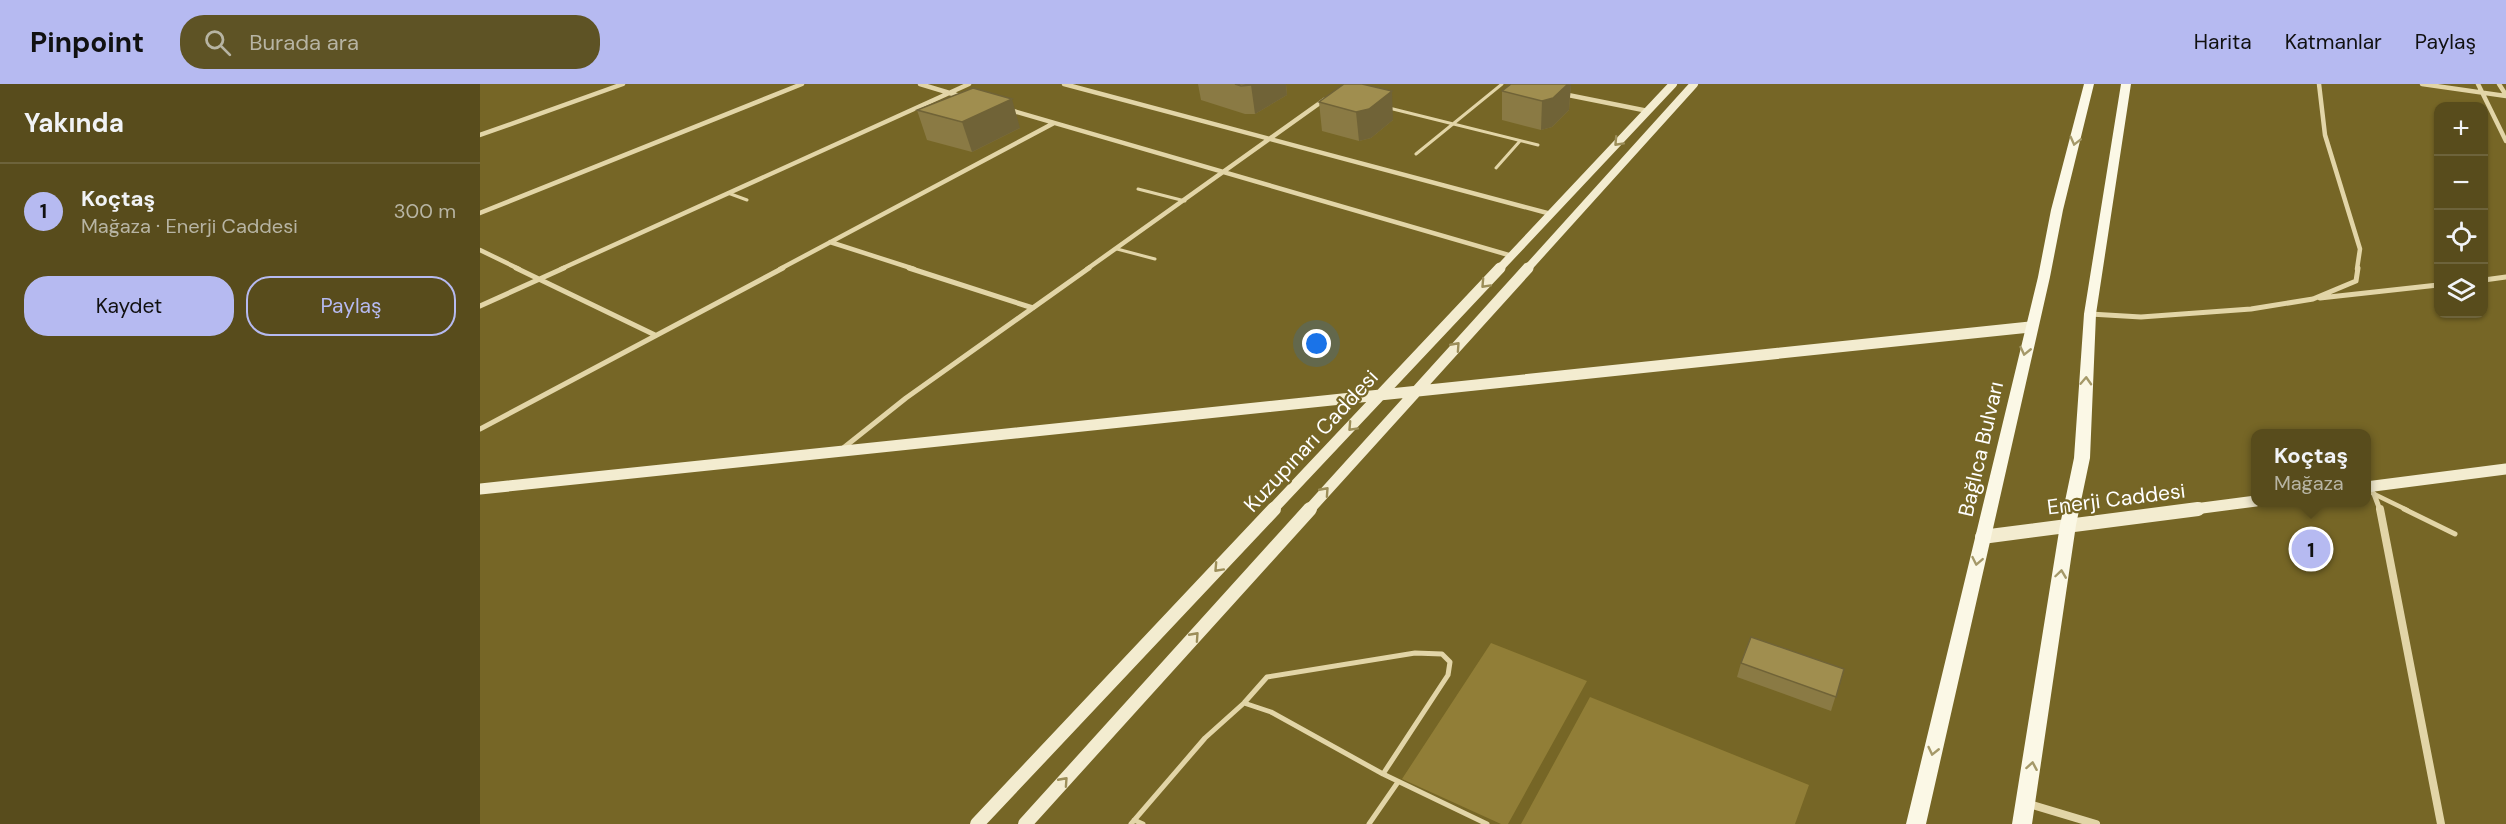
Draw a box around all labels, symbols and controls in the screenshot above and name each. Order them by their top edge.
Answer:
search box [180,15,600,69]
text: Pinpoint [30,24,144,61]
icon: search [201,26,234,59]
text: Burada ara [249,28,359,57]
text: Harita [2194,28,2252,56]
text: Katmanlar [2285,28,2382,56]
text: Paylaş [2415,28,2476,56]
map controls [2434,102,2488,318]
button: + [2434,102,2488,156]
text: Yakında [24,106,124,140]
one-way arrow [1615,135,1626,146]
one-way arrow [2069,135,2082,145]
button: − [2434,156,2488,210]
text: Koçtaş [81,184,155,213]
text: 1 [40,198,47,224]
text: 300 m [394,198,456,224]
button: locate [2434,210,2488,264]
text: Mağaza · Enerji Caddesi [81,213,298,239]
button: layers [2434,264,2488,318]
button: Kaydet [24,276,234,336]
button: Paylaş [246,276,456,336]
one-way arrow [1481,278,1492,288]
your location [1302,329,1331,358]
one-way arrow [1449,342,1460,353]
one-way arrow [2019,345,2032,355]
street label: Kuzupınarı Caddesi [1238,364,1384,518]
one-way arrow [2080,376,2093,385]
street label: Bağlıca Bulvarı [1952,379,2010,519]
one-way arrow [1348,419,1359,430]
popup [2251,429,2371,507]
text: Koçtaş [2274,441,2348,470]
text: Mağaza [2274,470,2344,496]
street label: Enerji Caddesi [2045,477,2187,521]
one-way arrow [1318,487,1329,498]
pin: 1 [2292,526,2330,572]
one-way arrow [1971,556,1984,566]
one-way arrow [1214,562,1225,572]
one-way arrow [2055,569,2067,578]
one-way arrow [1188,632,1199,642]
one-way arrow [1928,746,1941,756]
one-way arrow [2025,762,2038,772]
one-way arrow [1057,777,1068,787]

